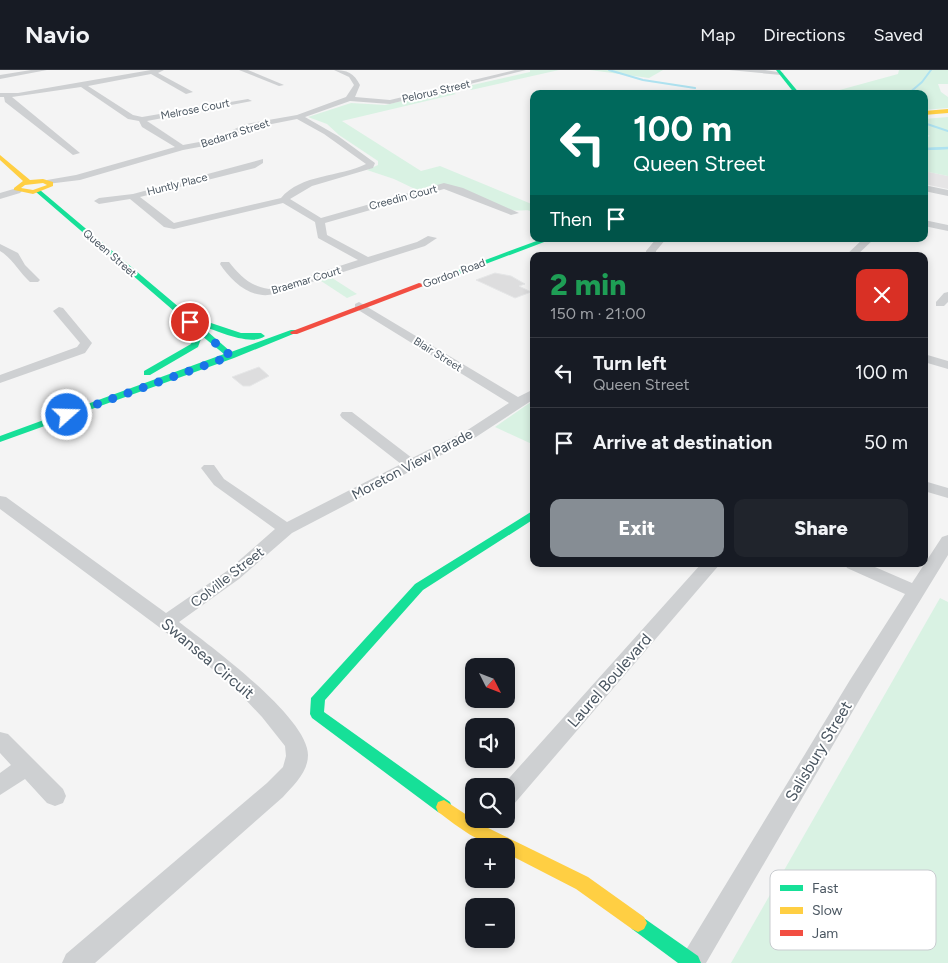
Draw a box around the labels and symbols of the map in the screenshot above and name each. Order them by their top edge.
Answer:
street label: Pelorus Street [401,77,471,106]
street label: Melrose Court [159,96,231,123]
street label: Bedarra Street [199,116,271,151]
street label: Huntly Place [145,171,209,198]
street label: Creedin Court [368,182,439,213]
street label: Queen Street [80,227,139,280]
street label: Gordon Road [421,256,487,291]
street label: Braemar Court [270,264,342,297]
pin [169,301,211,343]
street label: Blair Street [411,334,464,374]
position arrow [40,388,92,440]
street label: Moreton View Parade [349,425,476,504]
street label: Colville Street [187,544,267,611]
street label: Swansea Circuit [157,614,258,703]
street label: Laurel Boulevard [563,630,655,731]
north arrow [465,658,515,708]
street label: Salisbury Street [781,698,856,805]
legend [770,870,936,950]
text: Fast [812,880,838,897]
text: Slow [812,902,843,919]
text: Jam [812,925,838,942]

